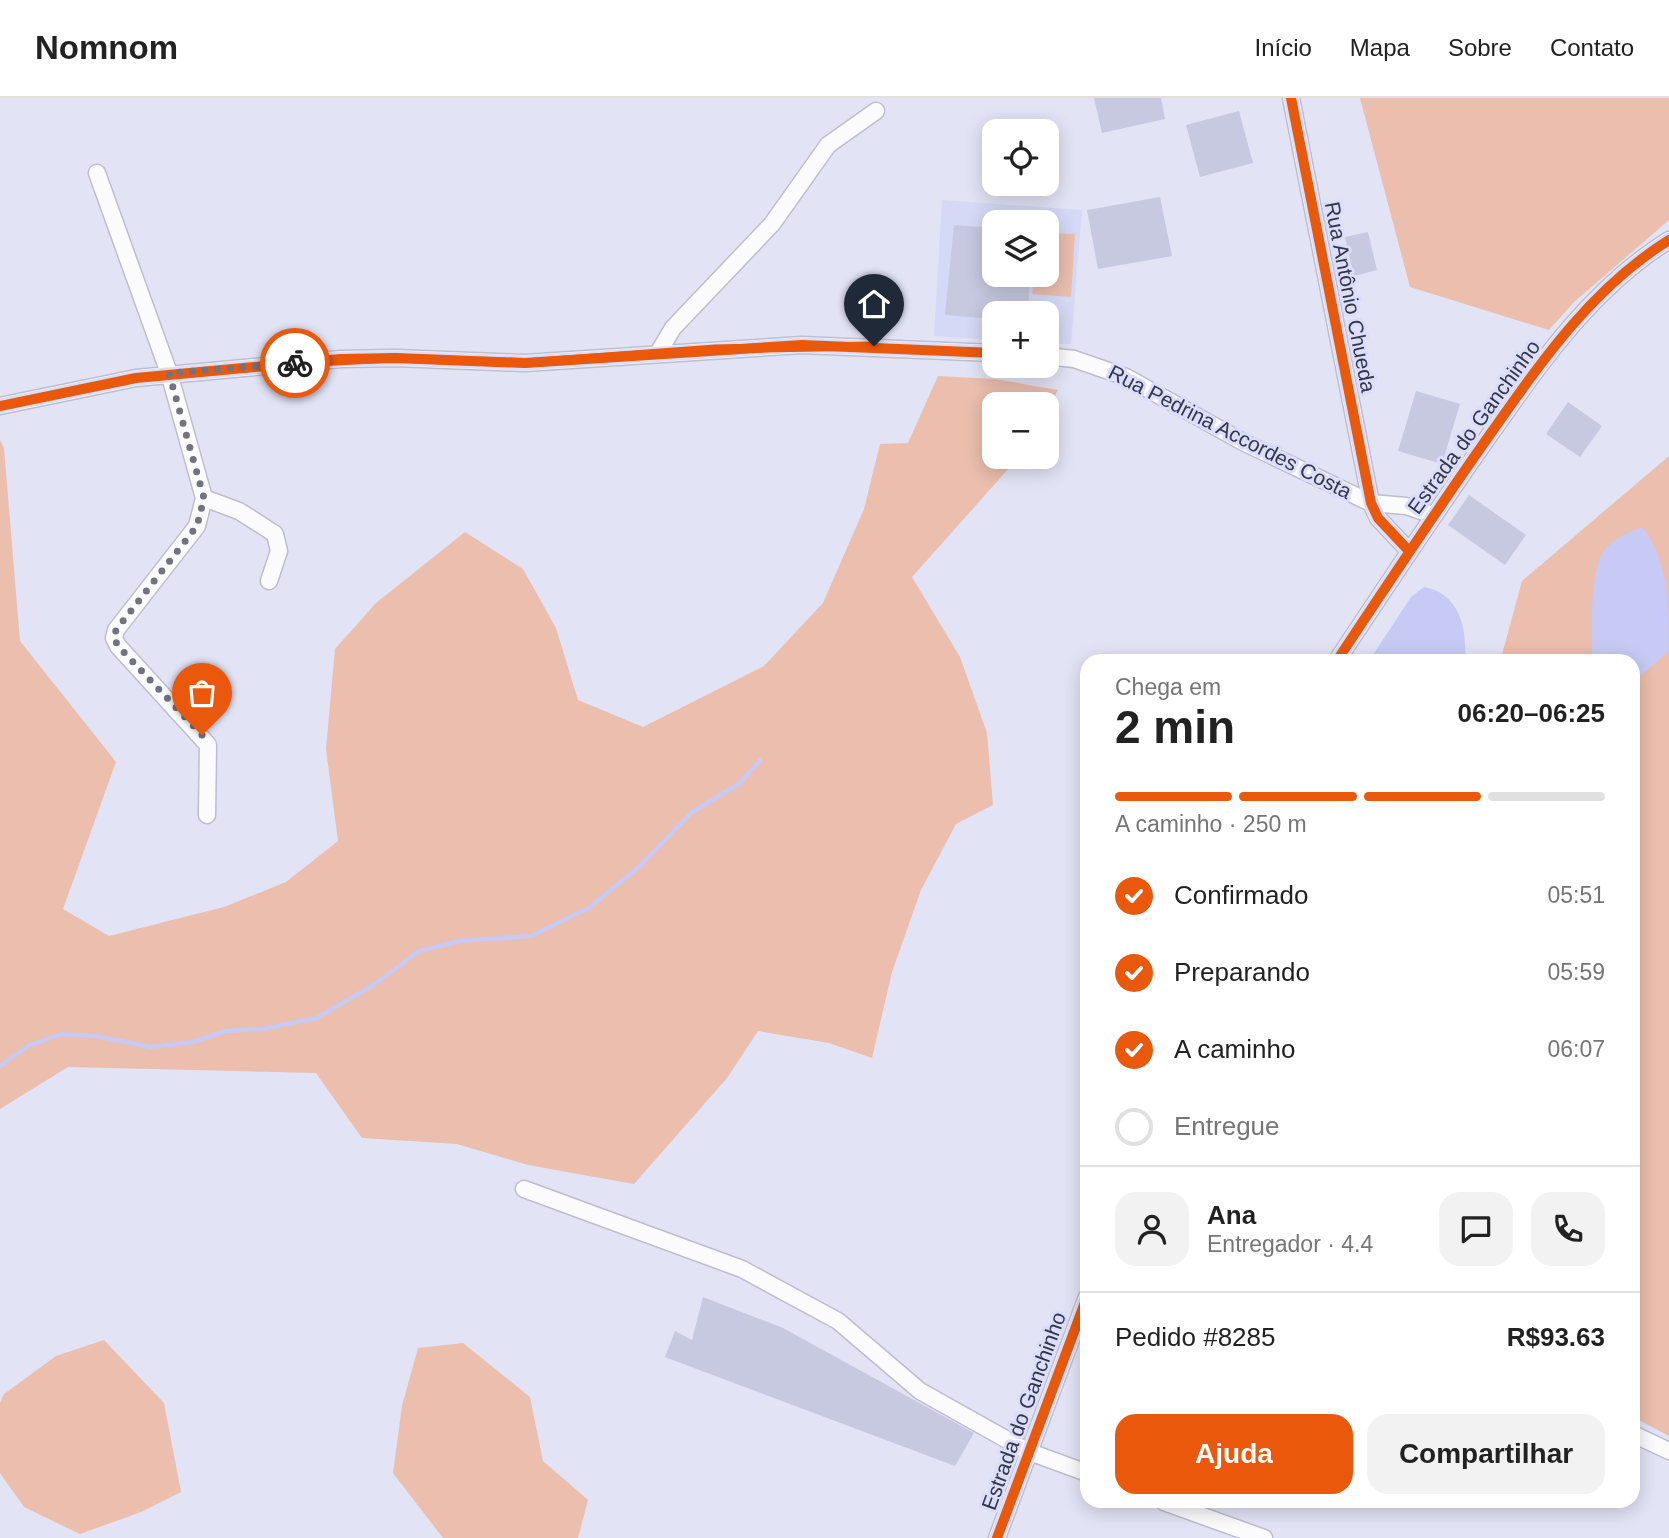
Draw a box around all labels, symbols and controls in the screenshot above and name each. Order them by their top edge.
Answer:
text: Nomnom [35,29,178,66]
text: Início [1254,34,1312,61]
text: Mapa [1350,34,1410,61]
text: Sobre [1448,34,1512,61]
text: Contato [1550,34,1634,61]
map controls [982,119,1059,469]
button: locate [982,119,1059,196]
street label: Rua Antônio Chueda [1321,200,1380,395]
button: layers [982,210,1059,287]
pin [844,274,904,346]
icon: home [855,285,893,323]
button: + [982,301,1059,378]
courier [260,328,330,398]
street label: Estrada do Ganchinho [1403,335,1544,518]
icon: bike [276,344,314,382]
street label: Rua Pedrina Accordes Costa [1105,360,1356,503]
button: − [982,392,1059,469]
pin [172,663,232,735]
icon: bag [183,674,221,712]
text: Chega em [1115,674,1221,700]
text: 06:20–06:25 [1458,698,1605,728]
text: 2 min [1115,701,1235,753]
text: A caminho · 250 m [1115,811,1307,837]
icon: check [1115,877,1153,915]
text: Confirmado [1174,880,1308,910]
text: 05:51 [1547,882,1605,908]
icon: check [1115,954,1153,992]
text: Preparando [1174,957,1310,987]
text: 05:59 [1547,959,1605,985]
icon: check [1115,1031,1153,1069]
text: A caminho [1174,1034,1295,1064]
text: 06:07 [1547,1036,1605,1062]
text: Entregue [1174,1111,1280,1141]
button: person [1115,1192,1189,1266]
button: chat [1439,1192,1513,1266]
button: phone [1531,1192,1605,1266]
text: Ana [1207,1200,1256,1230]
text: Entregador · 4.4 [1207,1231,1373,1257]
street label: Estrada do Ganchinho [977,1309,1070,1513]
text: Pedido #8285 [1115,1322,1275,1352]
text: R$93.63 [1507,1322,1605,1352]
button: Ajuda [1115,1414,1353,1494]
button: Compartilhar [1367,1414,1605,1494]

